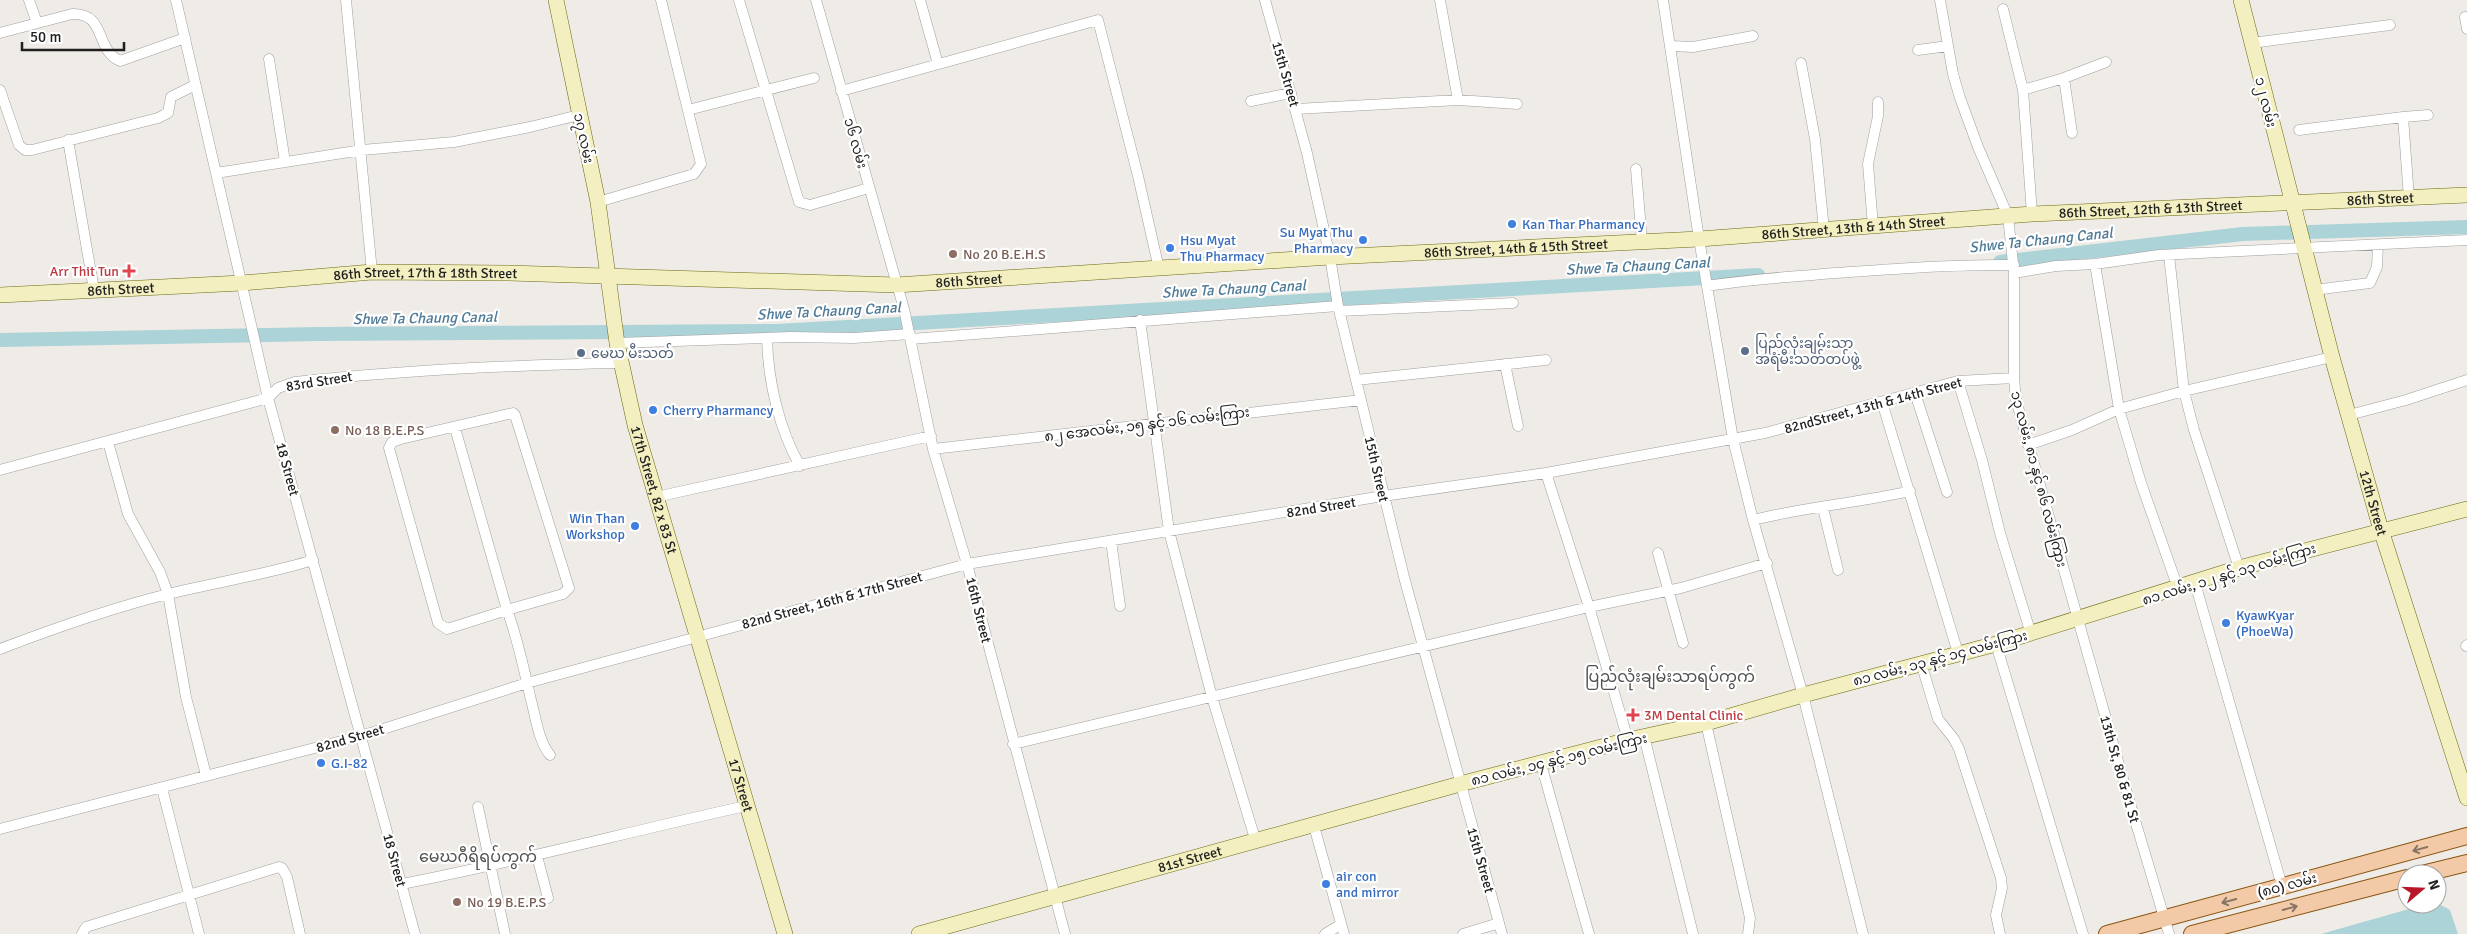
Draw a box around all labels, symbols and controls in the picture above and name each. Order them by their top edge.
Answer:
scale bar [22,20,125,52]
text: 50 m [30,28,61,46]
street label: 15th Street [1268,39,1303,109]
street label: ၁၂ လမ်း [2248,75,2282,130]
street label: ၁၇ လမ်း [567,111,599,165]
street label: ၁၆ လမ်း [840,115,873,170]
street label: 86th Street [2346,189,2415,209]
street label: 86th Street, 12th & 13th Street [2058,197,2243,222]
street label: 86th Street, 13th & 14th Street [1761,213,1946,243]
place label: Kan Thar Pharmancy [1522,216,1645,233]
marker: Kan Thar Pharmancy [1506,218,1518,230]
water label: Shwe Ta Chaung Canal [1968,223,2115,256]
place label: Su Myat Thu Pharmacy [1280,224,1353,257]
place label: Hsu Myat Thu Pharmacy [1180,232,1265,265]
marker: Su Myat Thu Pharmacy [1357,234,1369,246]
street label: 86th Street, 14th & 15th Street [1424,235,1608,261]
marker: Hsu Myat Thu Pharmacy [1164,242,1176,254]
place label: No 20 B.E.H.S [963,246,1046,263]
marker: No 20 B.E.H.S [947,248,959,260]
water label: Shwe Ta Chaung Canal [1566,253,1712,279]
place label: Arr Thit Tun [50,263,119,280]
street label: 86th Street, 17th & 18th Street [333,264,518,284]
marker: Arr Thit Tun [123,265,135,277]
street label: 86th Street [935,270,1003,291]
water label: Shwe Ta Chaung Canal [1162,276,1308,302]
street label: 86th Street [87,279,155,300]
water label: Shwe Ta Chaung Canal [757,298,903,324]
water label: Shwe Ta Chaung Canal [353,308,499,328]
place label: ပြည်လုံးချမ်းသာ အရံမီးသတ်တပ်ဖွဲ့ [1755,333,1862,371]
place label: မေဃ မီးသတ် [591,343,674,362]
marker: ပြည်လုံးချမ်းသာ အရံမီးသတ်တပ်ဖွဲ့ [1739,345,1751,357]
marker: မေဃ မီးသတ် [575,347,587,359]
street label: 83rd Street [285,368,354,395]
street label: 82ndStreet, 13th & 14th Street [1782,374,1964,437]
street label: ၁၃ လမ်း, ၈၁ နှင့် ၈၆ လမ်းကြား [2004,389,2072,570]
street label: ၈၂ အေလမ်း, ၁၅ နှင့် ၁၆ လမ်းကြား [1043,401,1251,448]
place label: Cherry Pharmancy [663,402,774,419]
marker: Cherry Pharmancy [647,404,659,416]
place label: No 18 B.E.P.S [345,422,425,439]
marker: No 18 B.E.P.S [329,424,341,436]
street label: 17th Street, 82 x 83 St [627,424,681,556]
street label: 15th Street [1361,434,1392,504]
street label: 18 Street [272,441,303,498]
street label: 12th Street [2355,468,2390,538]
street label: 82nd Street [1285,494,1357,521]
place label: Win Than Workshop [566,510,625,543]
marker: Win Than Workshop [629,520,641,532]
street label: ၈၁ လမ်း, ၁၂ နှင့် ၁၃ လမ်းကြား [2140,538,2319,612]
street label: 82nd Street, 16th & 17th Street [740,568,924,633]
street label: 16th Street [962,575,995,645]
place label: KyawKyar (PhoeWa) [2236,607,2295,640]
marker: KyawKyar (PhoeWa) [2220,617,2232,629]
street label: ၈၁ လမ်း, ၁၃ နှင့် ၁၄ လမ်းကြား [1850,625,2030,693]
district label: ပြည်လုံးချမ်းသာရပ်ကွက် [1585,665,1755,691]
place label: 3M Dental Clinic [1644,707,1744,724]
marker: 3M Dental Clinic [1626,708,1640,722]
street label: 13th St, 80 & 81 St [2096,713,2143,825]
street label: 82nd Street [314,721,386,756]
street label: ၈၁ လမ်း, ၁၄ နှင့် ၁၅ လမ်းကြား [1469,727,1650,793]
place label: G.I-82 [331,755,368,772]
marker: G.I-82 [315,757,327,769]
street label: 17 Street [725,757,757,814]
street label: 15th Street [1463,825,1498,895]
street label: 18 Street [379,832,410,889]
street label: 81st Street [1156,842,1224,876]
district label: မေဃဂီရိရပ်ကွက် [419,845,537,870]
one-way arrow [2412,845,2428,854]
north arrow [2397,864,2447,914]
street label: (၈၀) လမ်း [2255,867,2319,902]
place label: air con and mirror [1336,868,1400,901]
marker: air con and mirror [1320,878,1332,890]
text: N [2424,878,2443,892]
place label: No 19 B.E.P.S [467,894,547,911]
marker: No 19 B.E.P.S [451,896,463,908]
one-way arrow [2222,896,2238,906]
one-way arrow [2281,903,2297,913]

